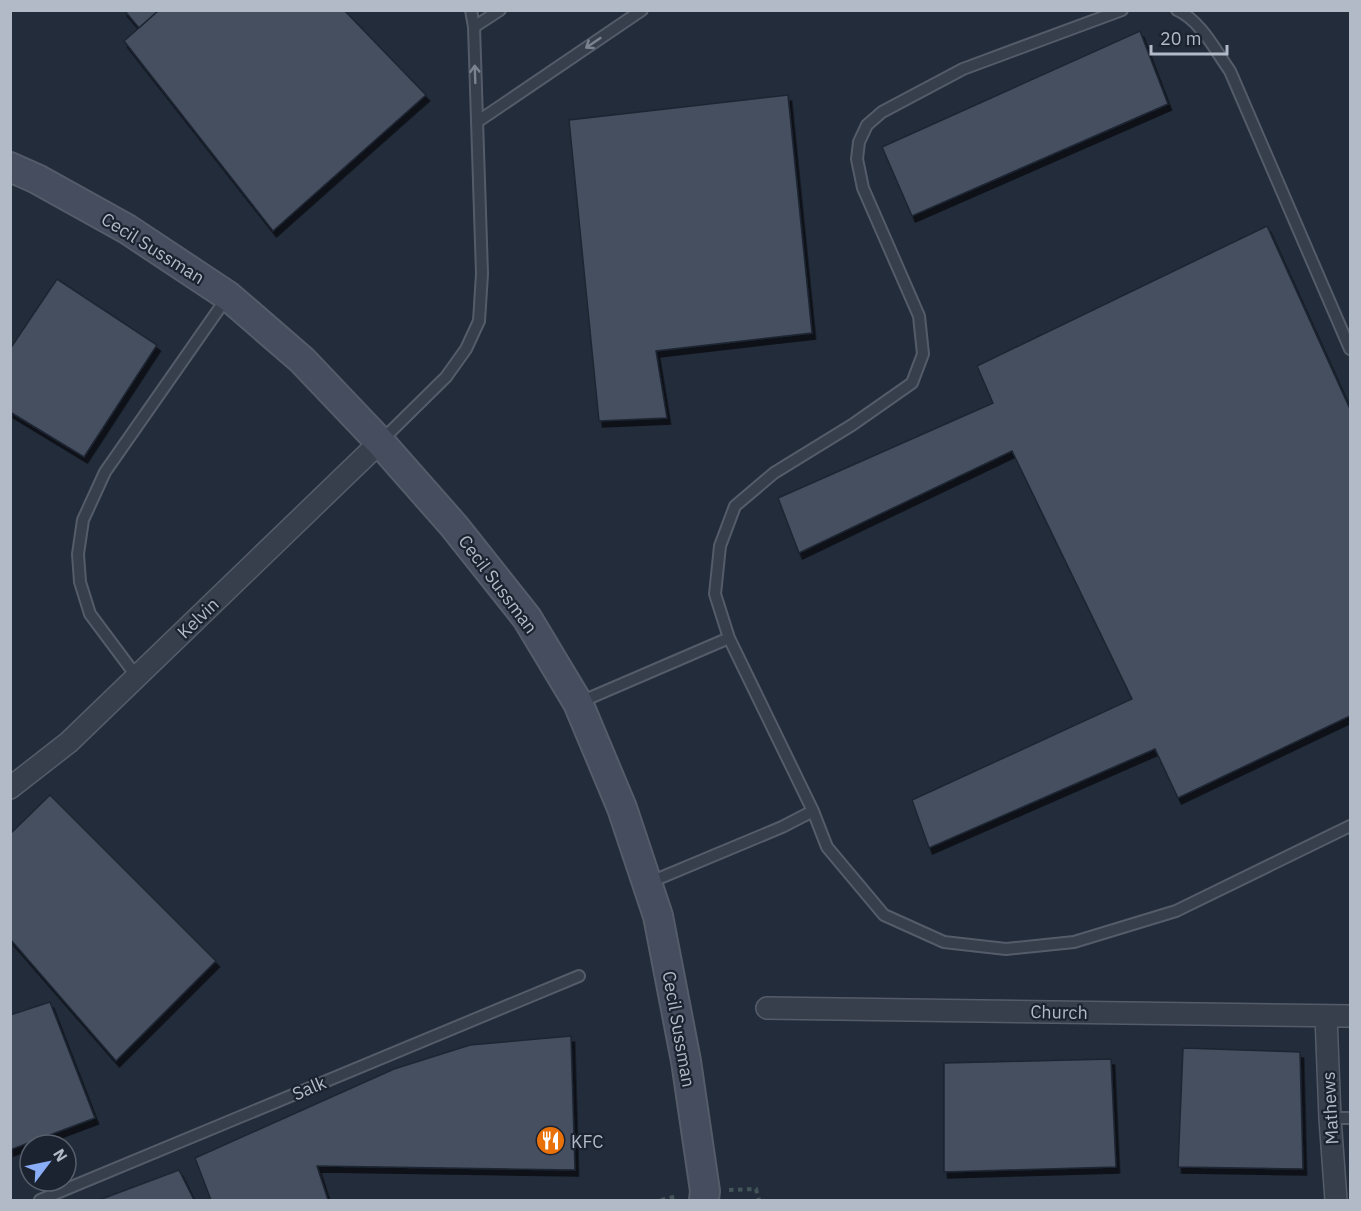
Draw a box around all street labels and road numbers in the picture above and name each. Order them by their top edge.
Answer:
street label: Cecil Sussman [97,207,209,289]
street label: Cecil Sussman [453,530,543,638]
street label: Kelvin [172,593,224,643]
street label: Cecil Sussman [657,969,701,1089]
street label: Church [1030,1000,1088,1024]
street label: Salk [289,1070,330,1105]
street label: Mathews [1317,1071,1343,1145]

